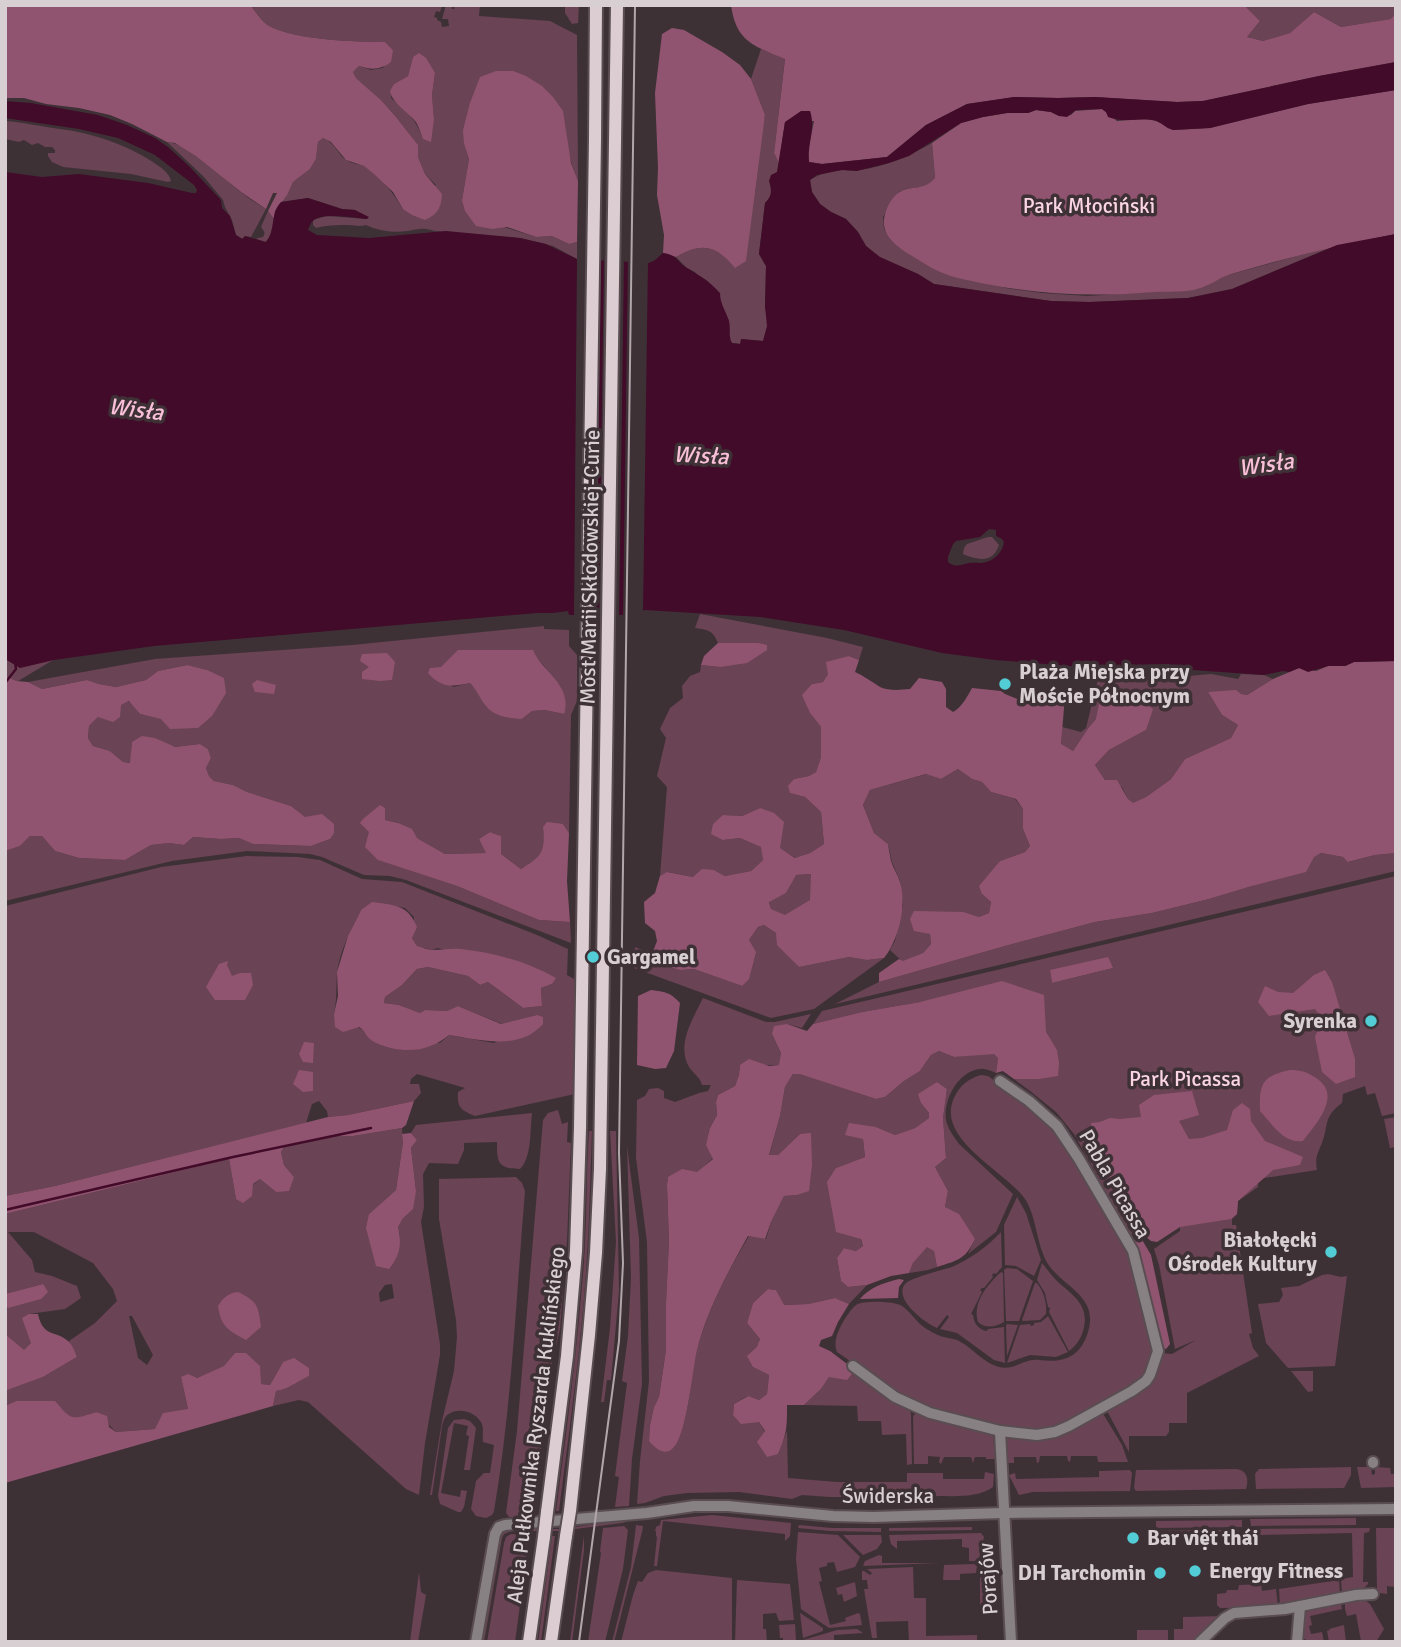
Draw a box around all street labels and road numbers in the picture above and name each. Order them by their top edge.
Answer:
street label: Most Marii Skłodowskiej-Curie [575,429,605,705]
street label: Pabla Picassa [1073,1125,1157,1243]
street label: Aleja Pułkownika Ryszarda Kuklińskiego [501,1245,571,1605]
street label: Świderska [842,1483,934,1509]
street label: Porajów [973,1542,1003,1616]

